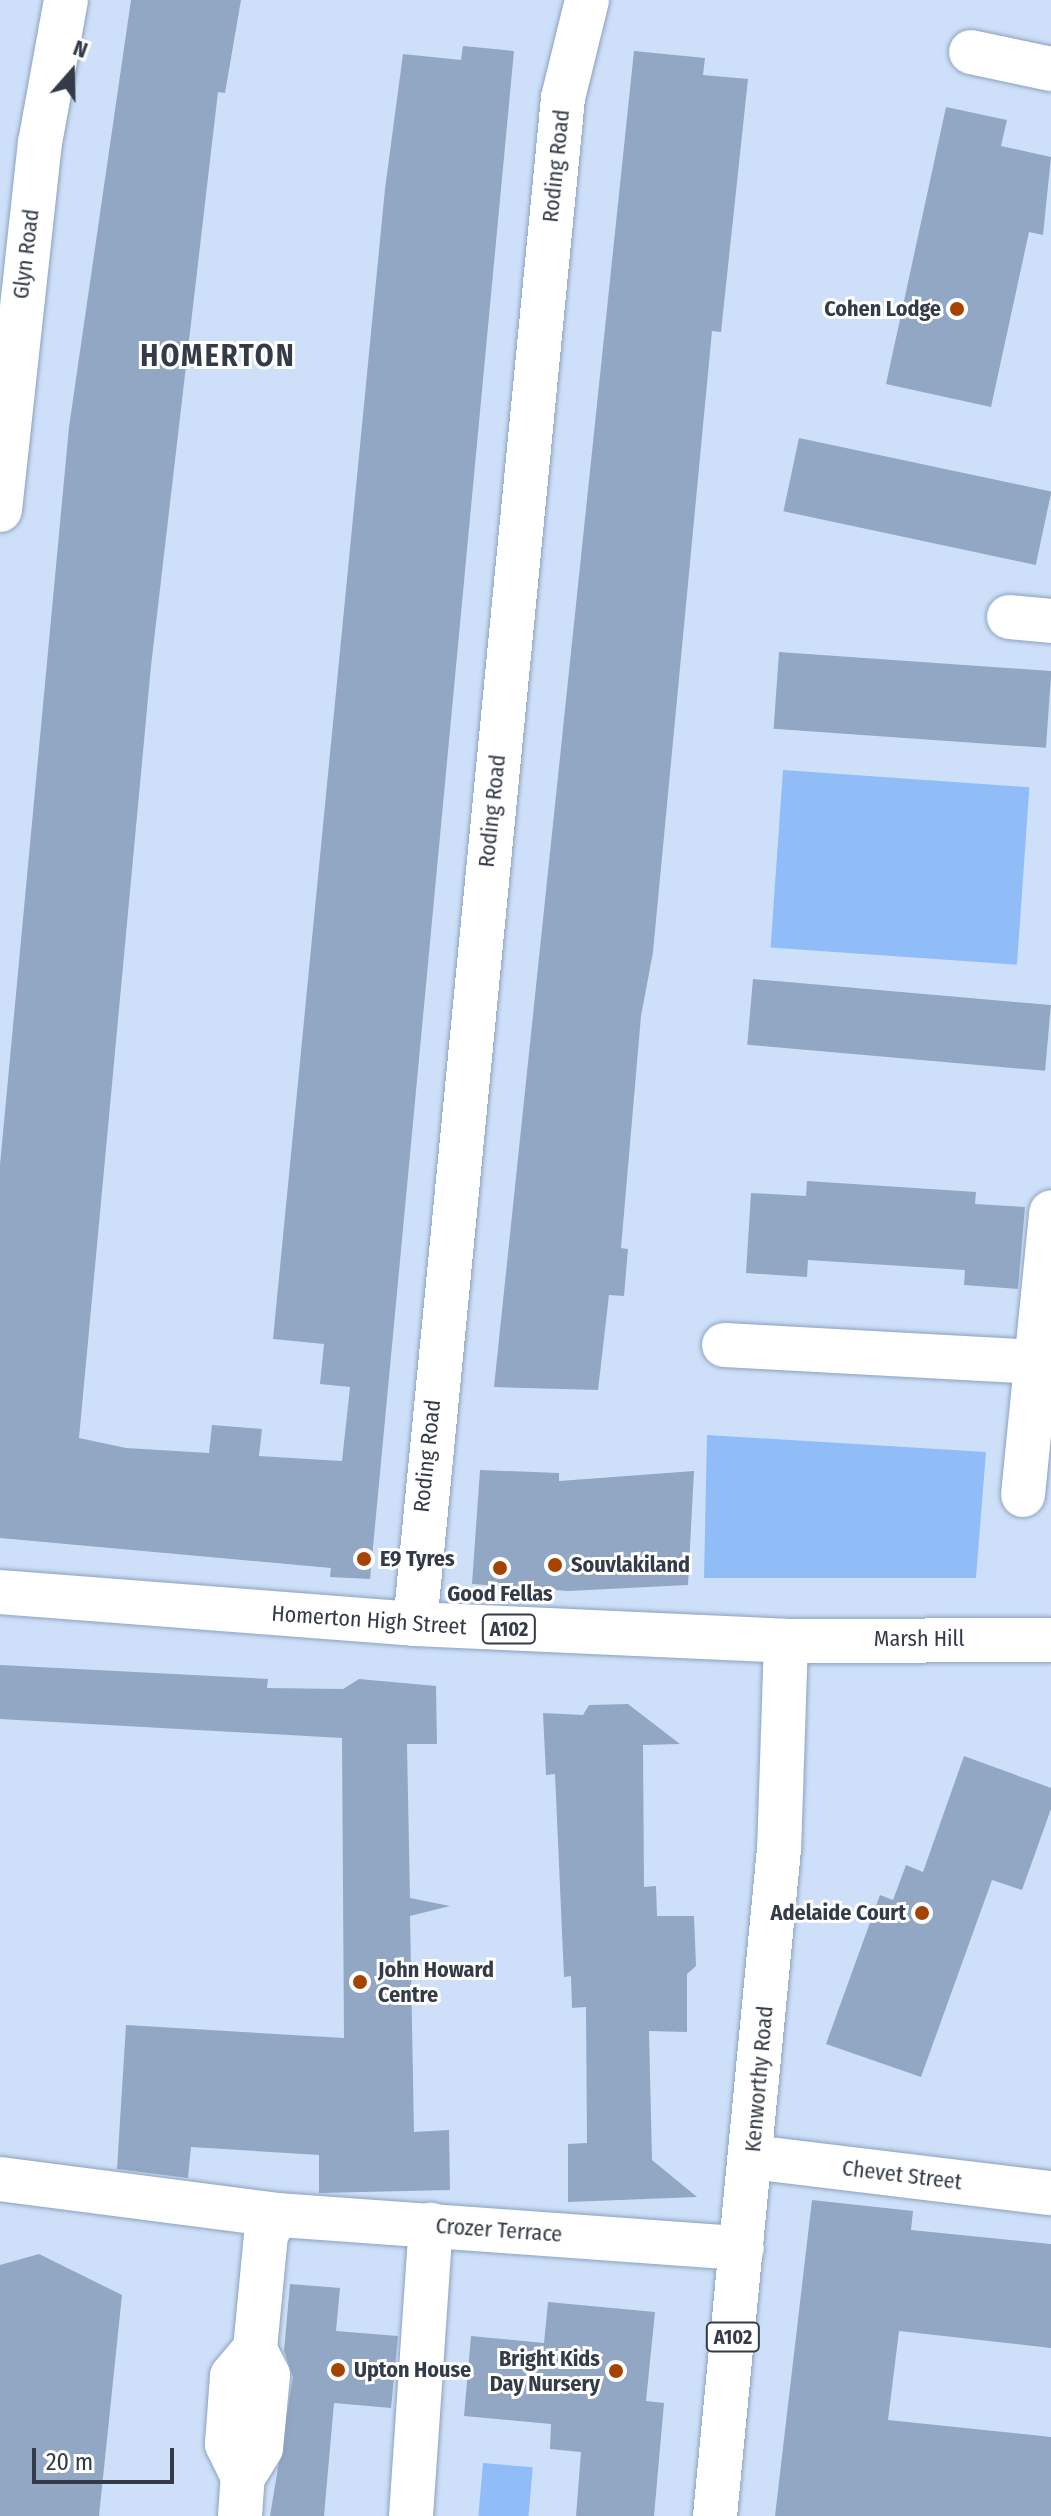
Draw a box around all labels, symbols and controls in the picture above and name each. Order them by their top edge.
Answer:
north arrow [32,32,112,112]
text: N [70,34,91,64]
street label: Roding Road [537,108,575,224]
street label: Glyn Road [7,208,45,300]
place label: Cohen Lodge [824,296,941,322]
marker: Cohen Lodge [948,300,966,318]
district label: HOMERTON [140,338,296,374]
street label: Roding Road [473,753,511,869]
street label: Roding Road [408,1398,446,1514]
place label: E9 Tyres [380,1546,455,1572]
marker: E9 Tyres [355,1550,373,1568]
place label: Souvlakiland [571,1552,690,1578]
marker: Souvlakiland [546,1556,564,1574]
marker: Good Fellas [491,1559,509,1577]
place label: Good Fellas [447,1581,553,1607]
street label: Homerton High Street [270,1600,468,1640]
road number: A102 [481,1613,537,1645]
street label: Marsh Hill [874,1626,964,1652]
place label: Adelaide Court [771,1900,906,1926]
marker: Adelaide Court [913,1904,931,1922]
place label: John Howard Centre [378,1956,494,2008]
marker: John Howard Centre [349,1971,371,1993]
street label: Kenworthy Road [739,2005,779,2153]
street label: Chevet Street [841,2155,963,2195]
street label: Crozer Terrace [435,2212,563,2248]
road number: A102 [705,2321,761,2353]
place label: Bright Kids Day Nursery [490,2345,600,2396]
place label: Upton House [354,2357,471,2383]
marker: Upton House [329,2361,347,2379]
marker: Bright Kids Day Nursery [607,2362,625,2380]
scale bar [36,2432,178,2482]
text: 20 m [46,2448,93,2476]

